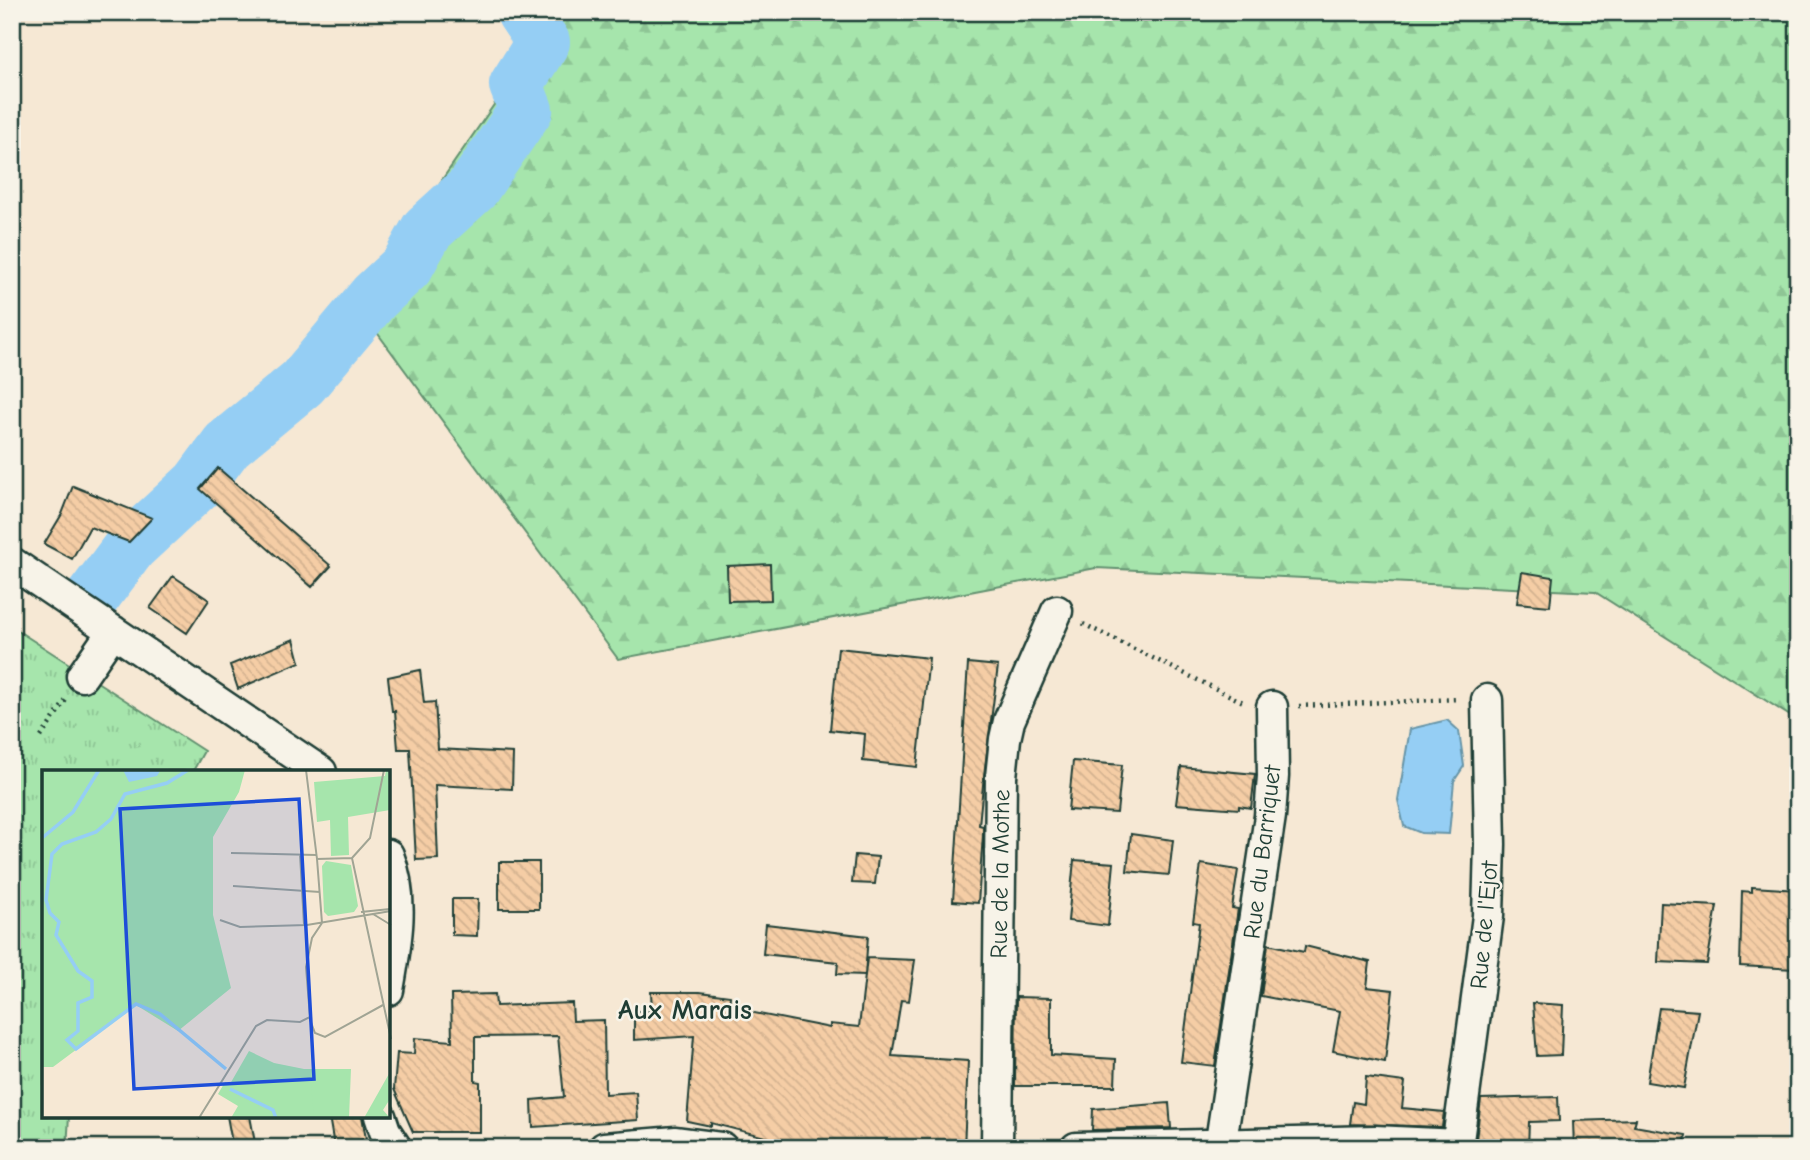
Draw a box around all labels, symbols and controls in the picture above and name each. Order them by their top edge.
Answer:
street label: Rue du Barriquet [1237,762,1287,941]
inset map [42,770,390,1118]
street label: Rue de la Mothe [985,789,1015,959]
street label: Rue de l'Ejot [1464,858,1504,990]
district label: Aux Marais [618,994,752,1026]

